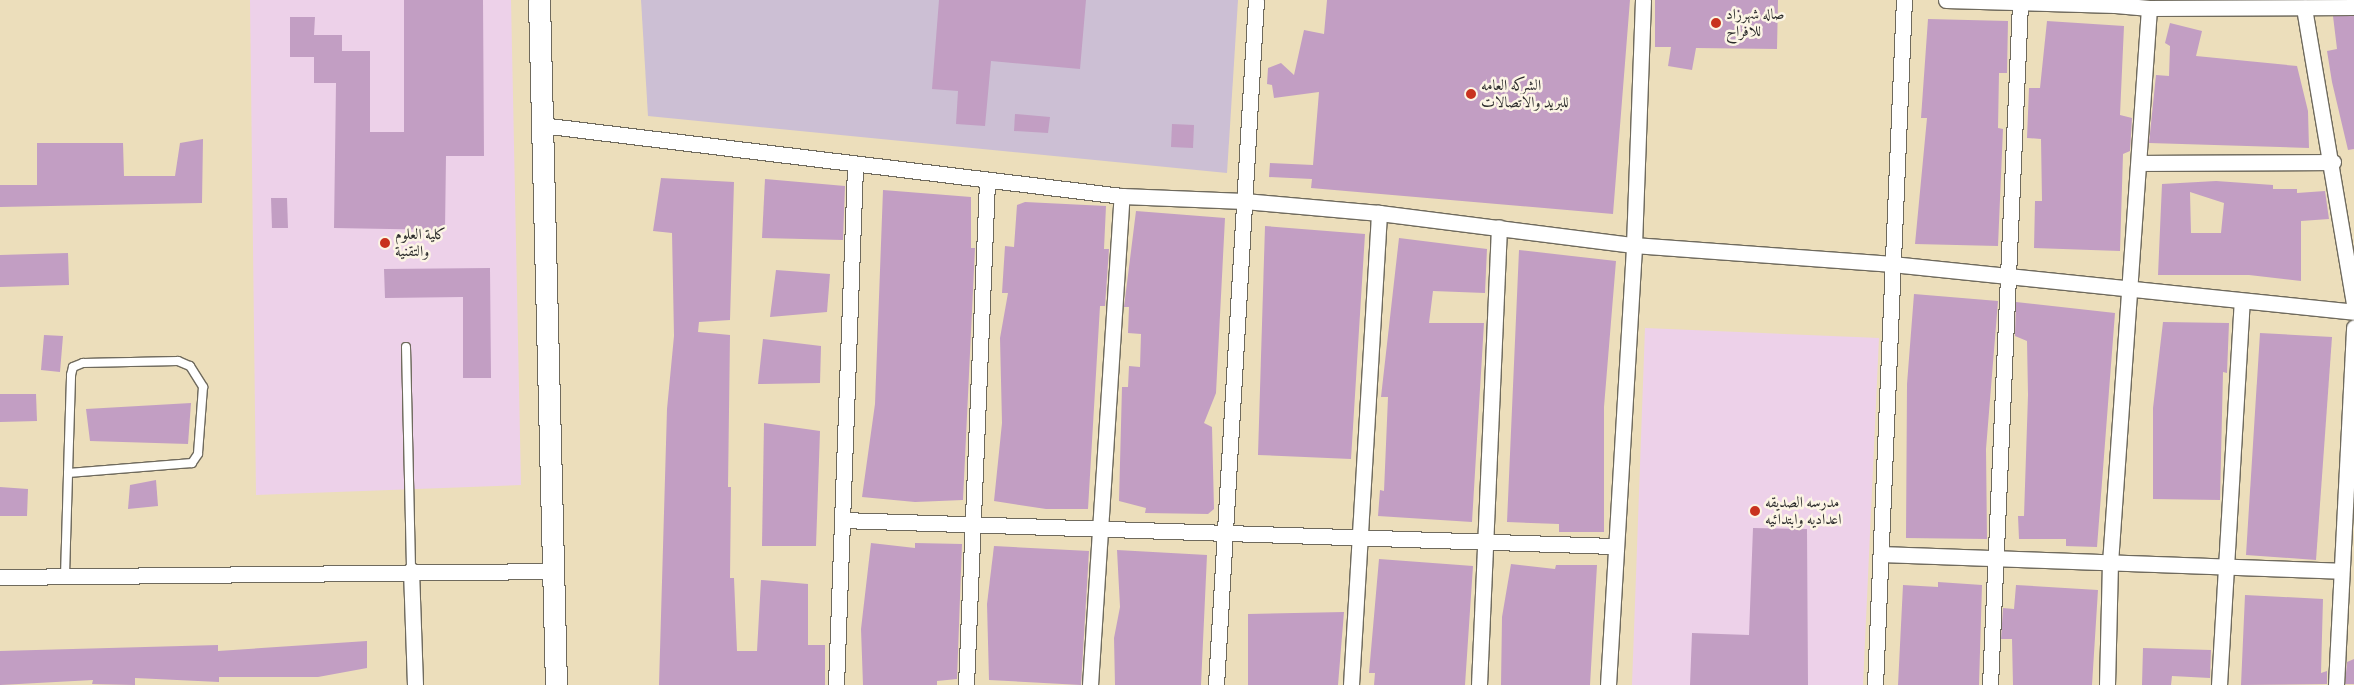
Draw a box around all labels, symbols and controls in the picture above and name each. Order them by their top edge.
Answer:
place label: صاله شهرزاد للافراح [1726,5,1784,40]
marker: صاله شهرزاد للافراح [1710,17,1722,29]
place label: الشركه العامه للبريد والاتصالات [1481,76,1569,111]
marker: الشركه العامه للبريد والاتصالات [1465,88,1477,100]
place label: كلية العلوم والتقنية [395,225,446,260]
marker: كلية العلوم والتقنية [379,237,391,249]
place label: مدرسه الصديقه اعداديه وابتدائيه [1765,493,1841,528]
marker: مدرسه الصديقه اعداديه وابتدائيه [1749,505,1761,517]

